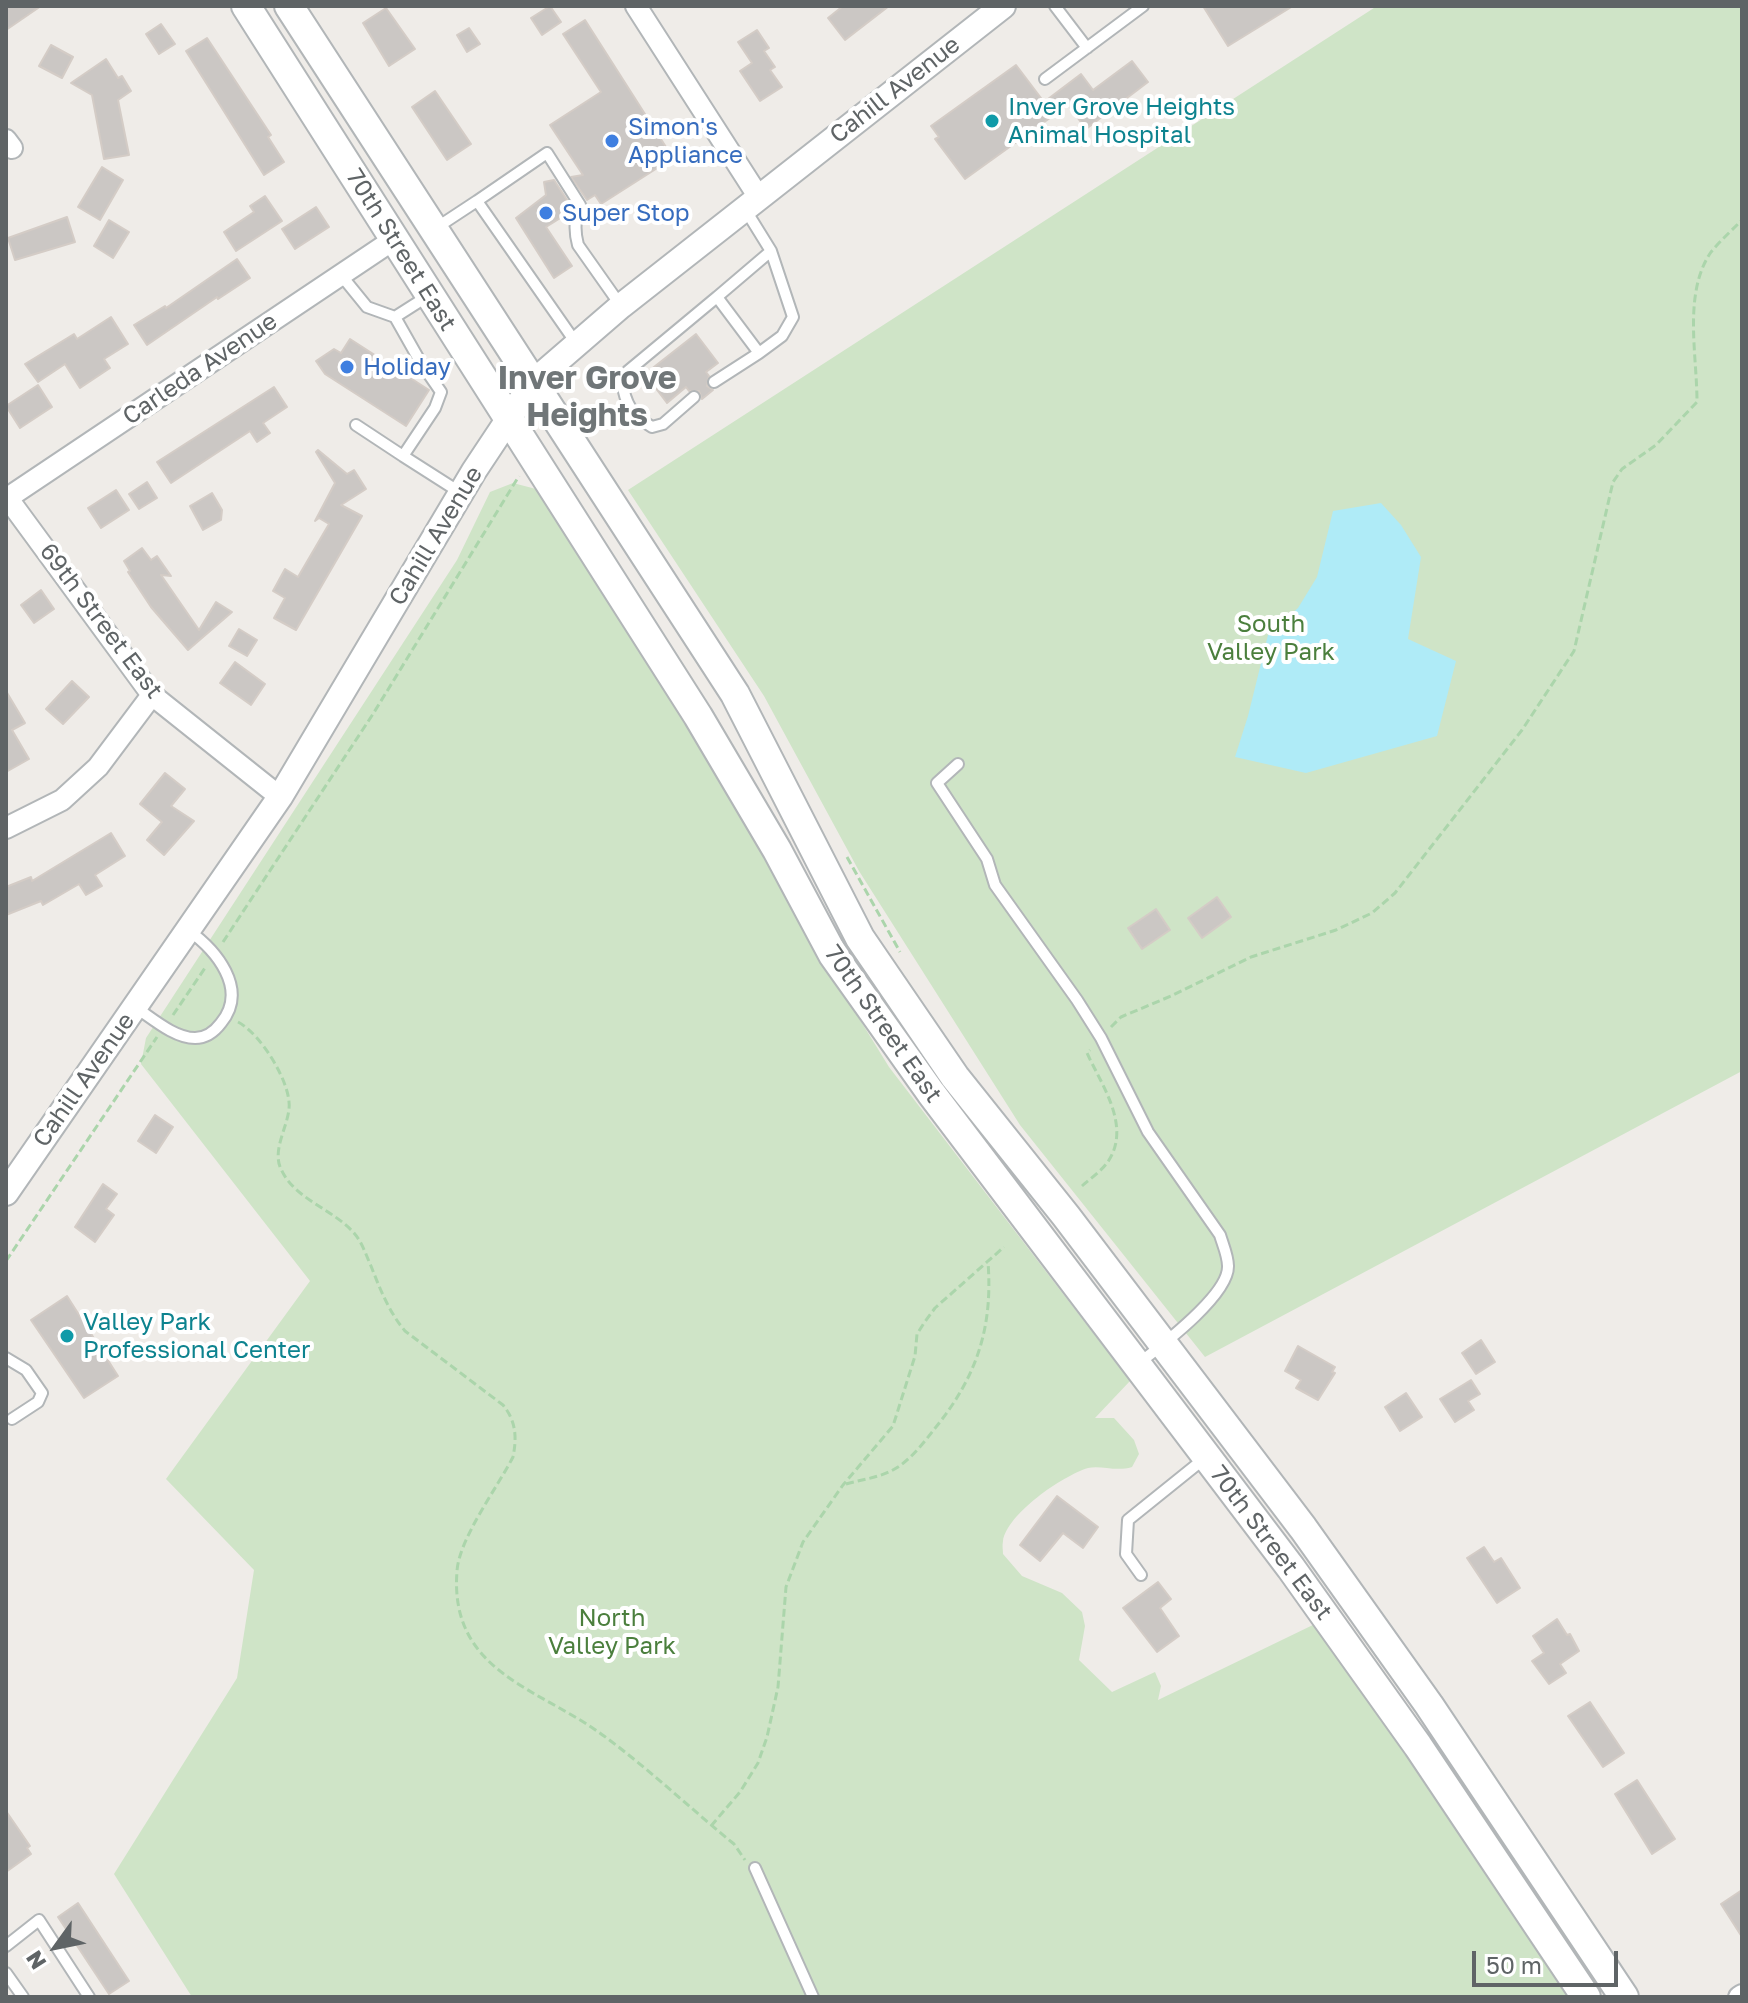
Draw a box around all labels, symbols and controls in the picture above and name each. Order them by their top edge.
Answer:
street label: Cahill Avenue [824,30,966,150]
place label: Inver Grove Heights Animal Hospital [1008,93,1235,149]
marker: Inver Grove Heights Animal Hospital [983,112,1001,130]
place label: Simon's Appliance [628,113,743,169]
marker: Simon's Appliance [603,132,621,150]
street label: 70th Street East [340,164,462,336]
place label: Super Stop [562,199,690,227]
marker: Super Stop [537,204,555,222]
street label: Carleda Avenue [117,307,283,431]
place label: Holiday [363,353,451,381]
marker: Holiday [338,358,356,376]
district label: Inver Grove Heights [497,360,677,435]
street label: Cahill Avenue [383,461,489,611]
street label: 69th Street East [33,538,169,704]
park label: South Valley Park [1207,610,1335,666]
street label: 70th Street East [818,940,948,1108]
street label: Cahill Avenue [27,1007,141,1153]
place label: Valley Park Professional Center [83,1308,310,1364]
marker: Valley Park Professional Center [58,1327,76,1345]
street label: 70th Street East [1204,1460,1338,1626]
park label: North Valley Park [548,1604,676,1660]
north arrow [16,1907,96,1987]
scale bar [1476,1935,1622,1985]
text: N [20,1946,51,1975]
text: 50 m [1486,1950,1542,1979]

